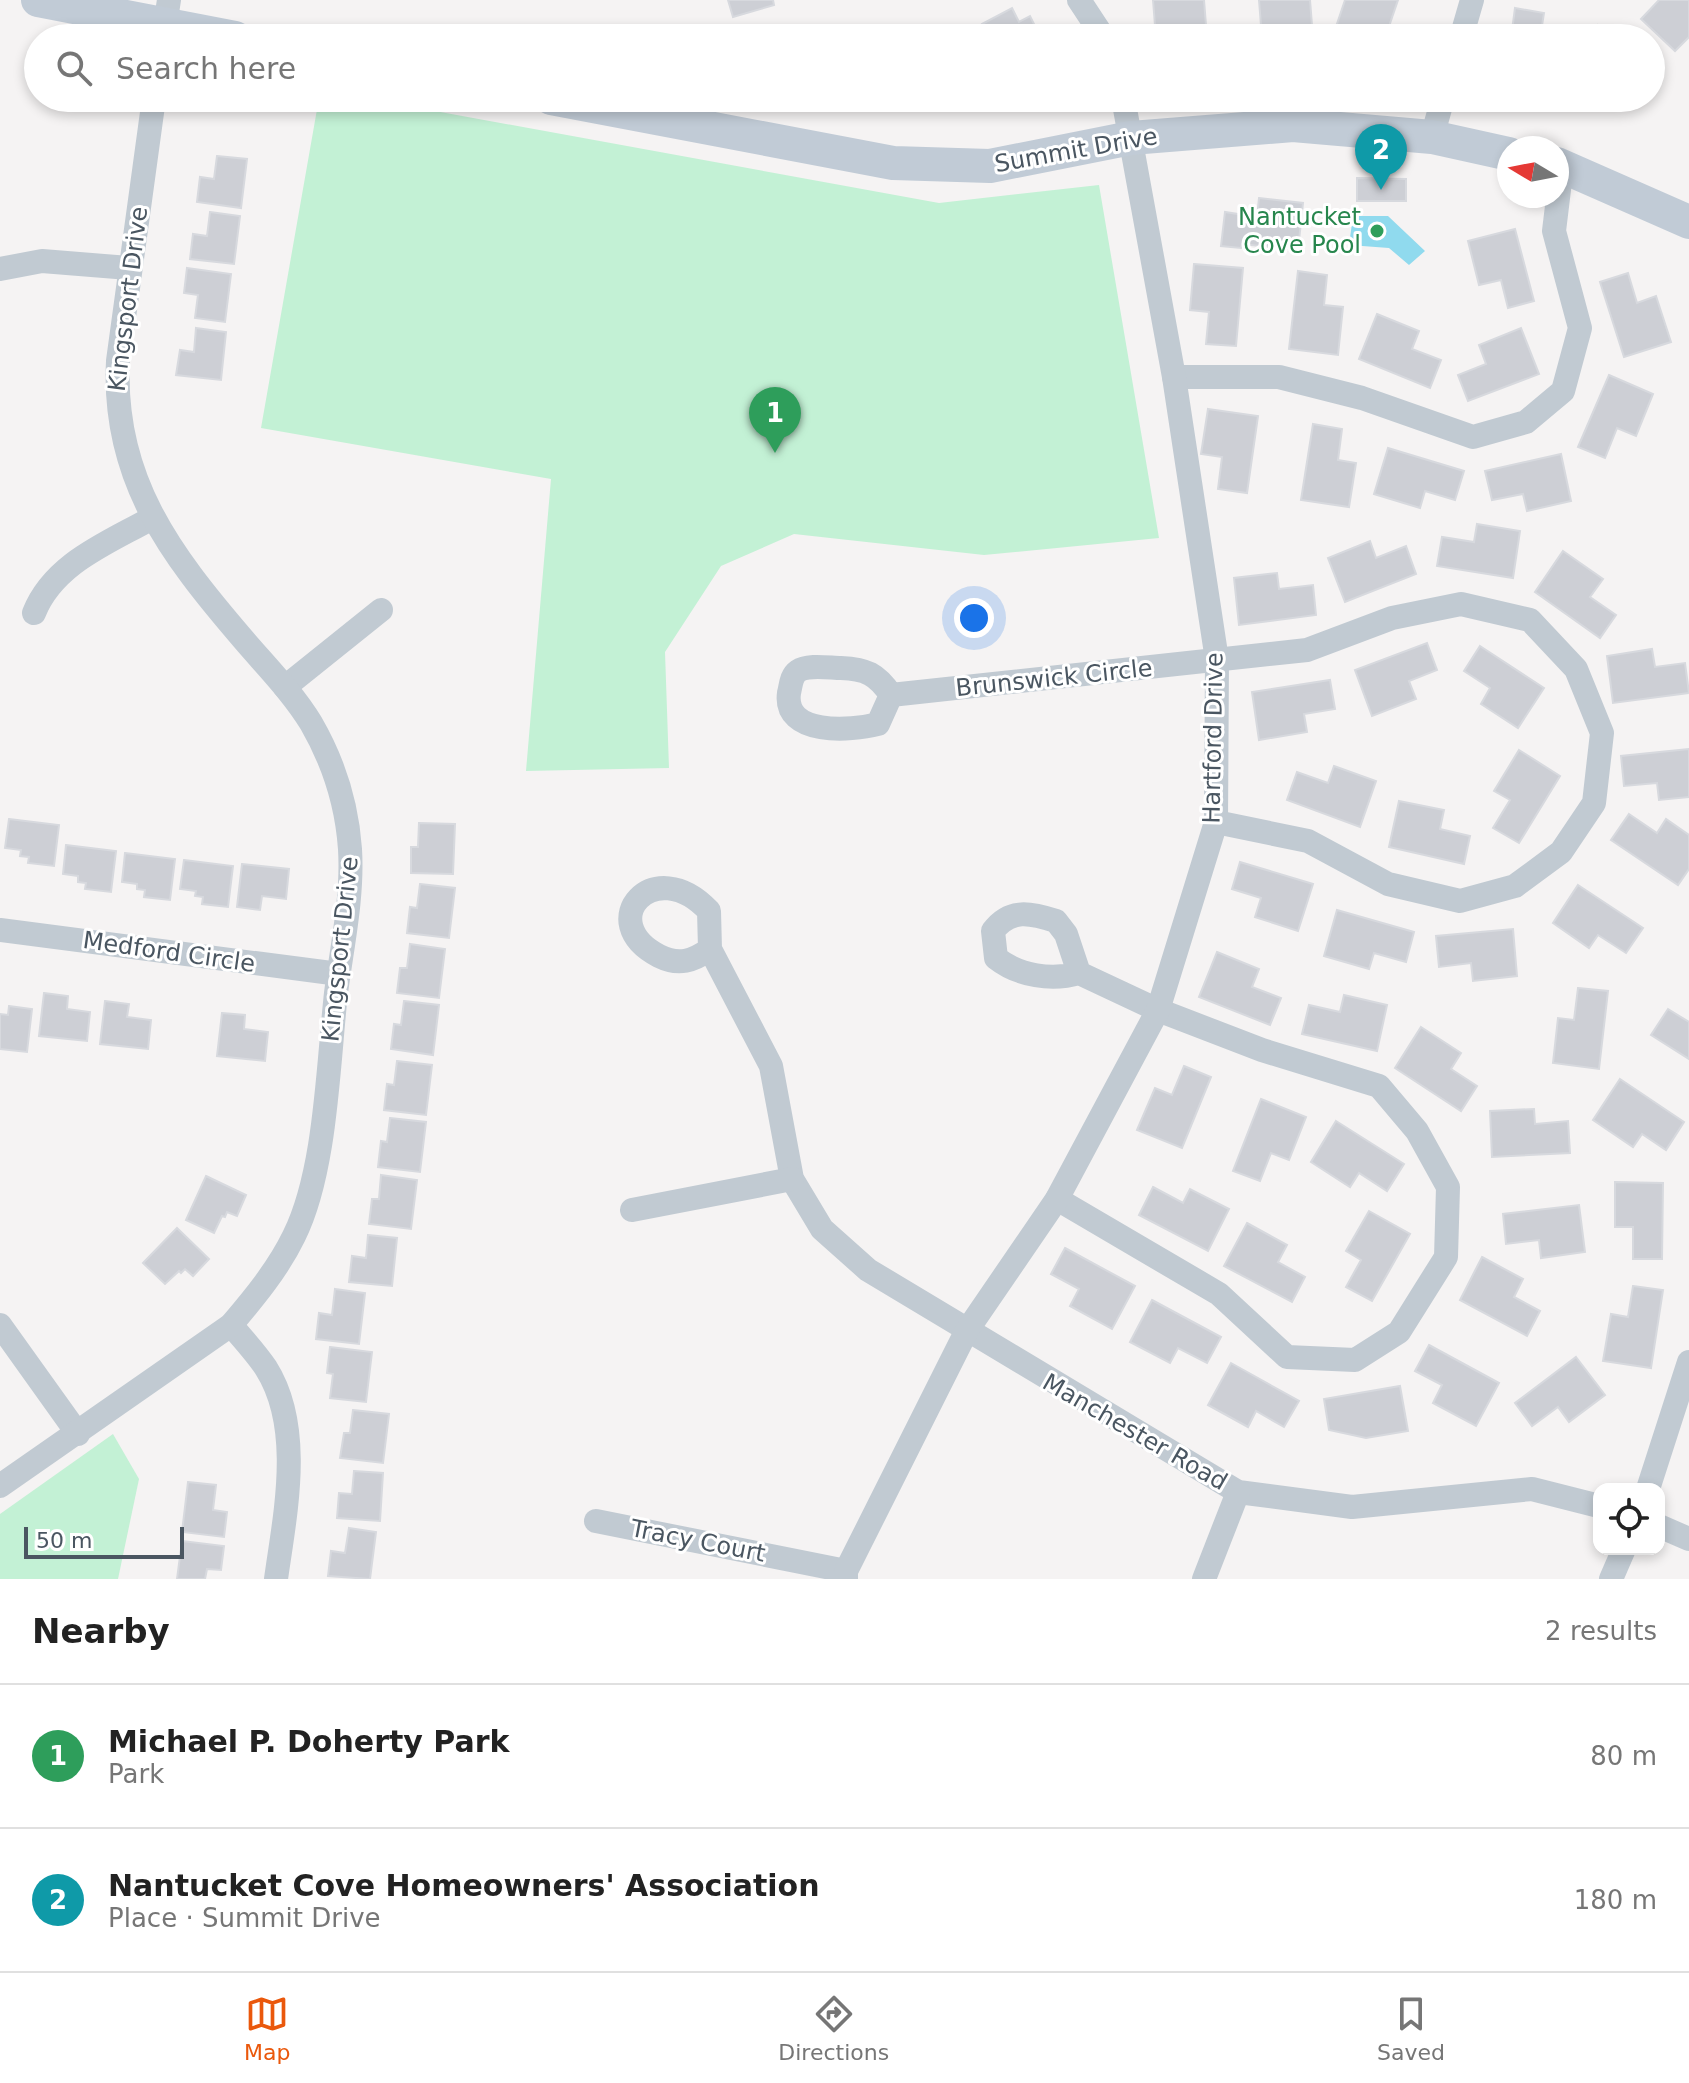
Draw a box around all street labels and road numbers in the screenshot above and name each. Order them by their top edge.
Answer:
street label: Summit Drive [992,122,1160,178]
street label: Kingsport Drive [103,205,153,393]
street label: Hartford Drive [1198,652,1228,824]
street label: Brunswick Circle [954,654,1154,702]
street label: Kingsport Drive [316,855,364,1043]
street label: Medford Circle [81,926,257,978]
street label: Manchester Road [1038,1368,1232,1496]
street label: Tracy Court [627,1514,768,1568]

